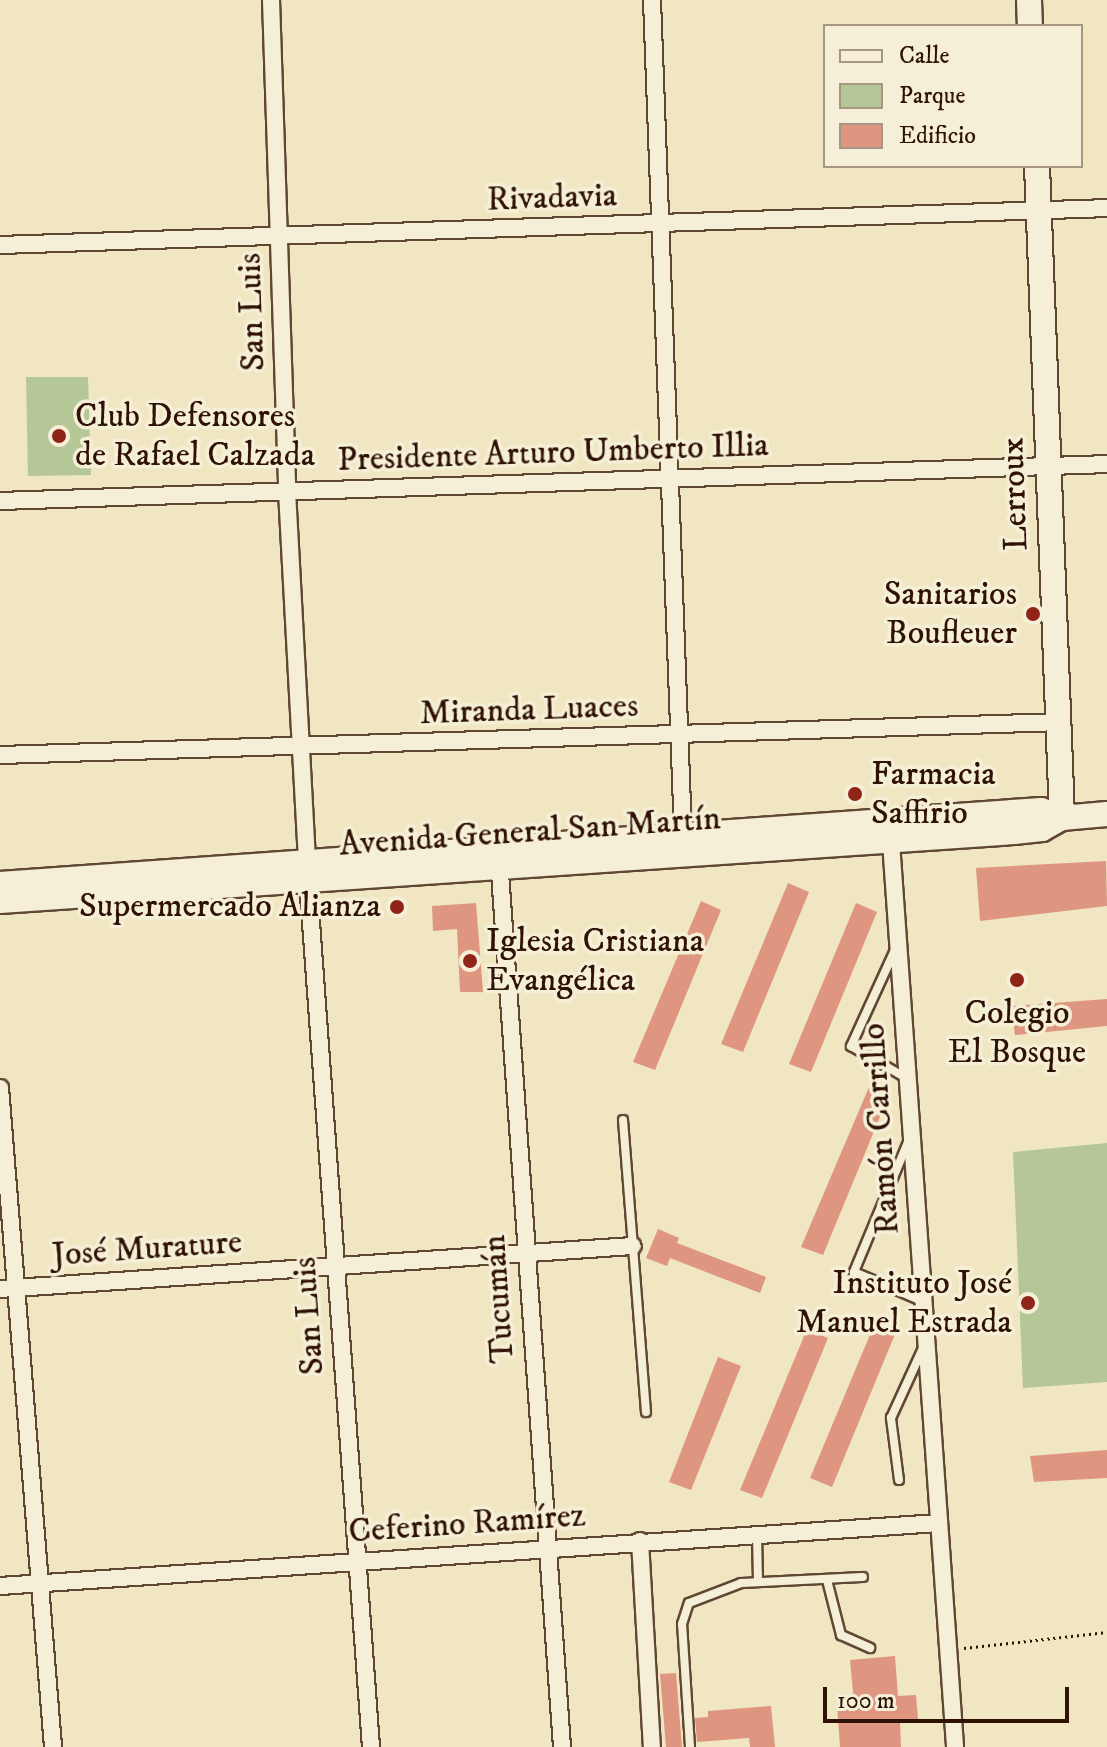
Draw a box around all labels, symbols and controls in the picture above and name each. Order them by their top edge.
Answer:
legend [823,24,1083,168]
text: Calle [899,41,949,71]
text: Parque [899,81,965,111]
text: Edificio [899,121,976,151]
street label: Rivadavia [486,175,618,221]
street label: San Luis [230,252,274,372]
place label: Club Defensores de Rafael Calzada [75,396,315,476]
street label: Presidente Arturo Umberto Illia [337,425,769,481]
marker: Club Defensores de Rafael Calzada [50,427,68,445]
street label: Lerroux [993,437,1037,551]
place label: Sanitarios Boufleuer [884,574,1017,654]
marker: Sanitarios Boufleuer [1024,605,1042,623]
street label: Miranda Luaces [419,686,639,734]
place label: Farmacia Saffirio [871,754,996,834]
marker: Farmacia Saffirio [846,785,864,803]
street label: Avenida General San Martín [338,798,722,866]
place label: Supermercado Alianza [79,887,381,927]
marker: Supermercado Alianza [388,898,406,916]
place label: Iglesia Cristiana Evangélica [486,921,704,1000]
marker: Iglesia Cristiana Evangélica [461,952,479,970]
marker: Colegio El Bosque [1008,971,1026,989]
place label: Colegio El Bosque [948,993,1086,1072]
street label: Ramón Carrillo [853,1022,909,1236]
street label: José Murature [51,1222,243,1276]
street label: Tucumán [474,1233,524,1365]
street label: San Luis [285,1256,333,1376]
place label: Instituto José Manuel Estrada [796,1263,1012,1342]
marker: Instituto José Manuel Estrada [1019,1294,1037,1312]
street label: Ceferino Ramírez [347,1495,587,1553]
scale bar [827,1671,1073,1721]
text: 100 m [837,1686,895,1716]

